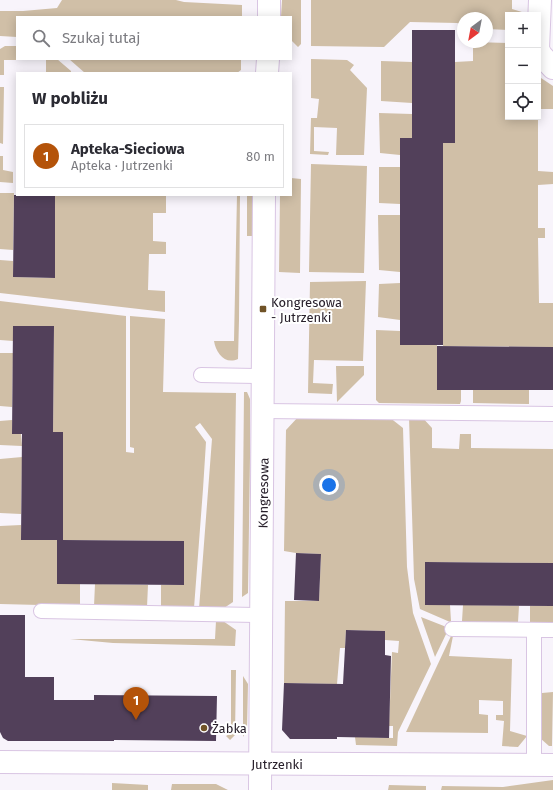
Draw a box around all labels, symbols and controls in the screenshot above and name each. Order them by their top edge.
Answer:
north arrow [457,12,493,48]
map controls [505,12,541,120]
button: + [505,12,541,48]
search box [16,16,292,60]
icon: search [30,27,52,49]
text: Szukaj tutaj [62,29,140,47]
button: − [505,48,541,84]
button: locate [505,84,541,120]
text: W pobliżu [32,88,108,109]
text: Apteka-Sieciowa [71,140,185,158]
text: 1 [43,149,49,164]
text: 80 m [246,149,275,164]
text: Apteka · Jutrzenki [71,158,173,173]
place label: Kongresowa - Jutrzenki [271,295,342,325]
marker: Kongresowa - Jutrzenki [258,304,268,314]
street label: Kongresowa [255,457,272,529]
your location [319,475,339,495]
pin: 1 [123,687,149,720]
place label: Żabka [212,721,247,736]
marker: Żabka [199,723,209,733]
street label: Jutrzenki [251,757,303,772]

